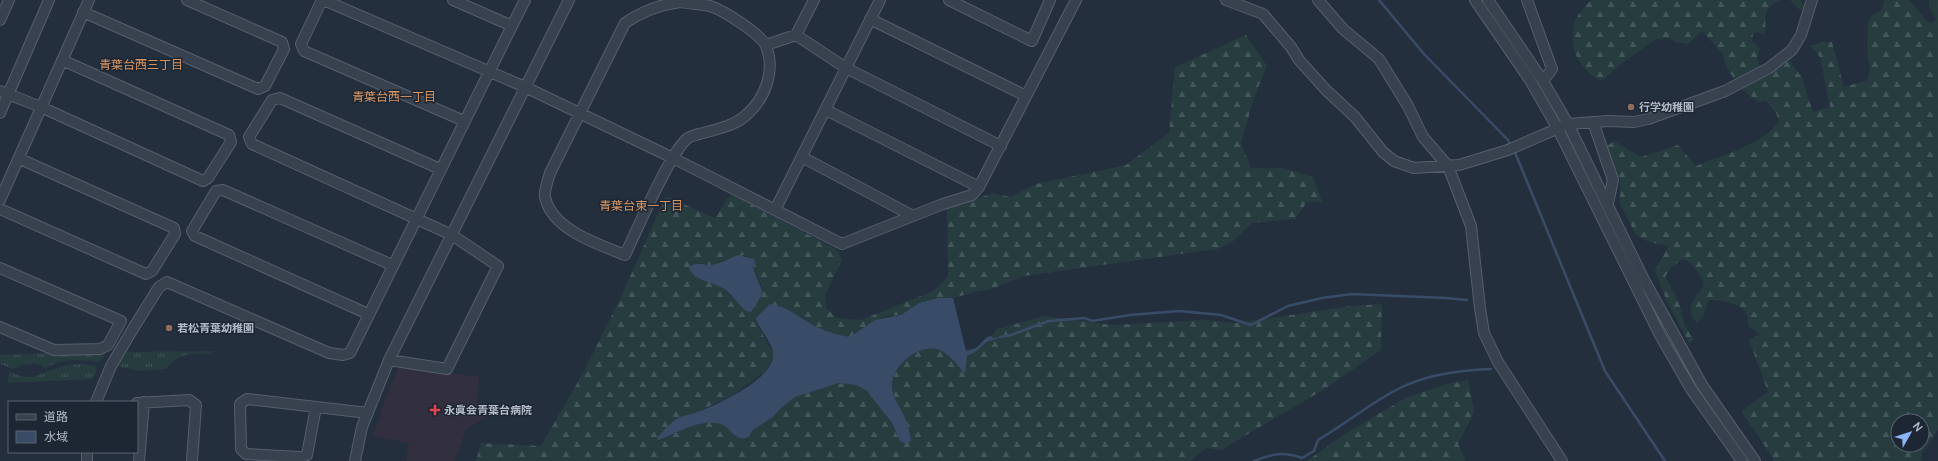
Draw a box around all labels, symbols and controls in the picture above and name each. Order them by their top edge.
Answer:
district label: 青葉台西三丁目 [99,56,183,73]
district label: 青葉台西一丁目 [352,88,436,105]
place label: 行学幼稚園 [1639,99,1694,114]
marker: 行学幼稚園 [1626,102,1636,112]
district label: 青葉台東一丁目 [599,197,683,214]
place label: 若松青葉幼稚園 [177,320,254,335]
marker: 若松青葉幼稚園 [164,323,174,333]
legend [8,401,138,453]
place label: 永眞会青葉台病院 [444,402,532,417]
marker: 永眞会青葉台病院 [429,404,441,416]
text: 道路 [44,408,68,425]
north arrow [1890,413,1930,453]
text: N [1910,419,1927,434]
text: 水域 [44,428,68,445]

